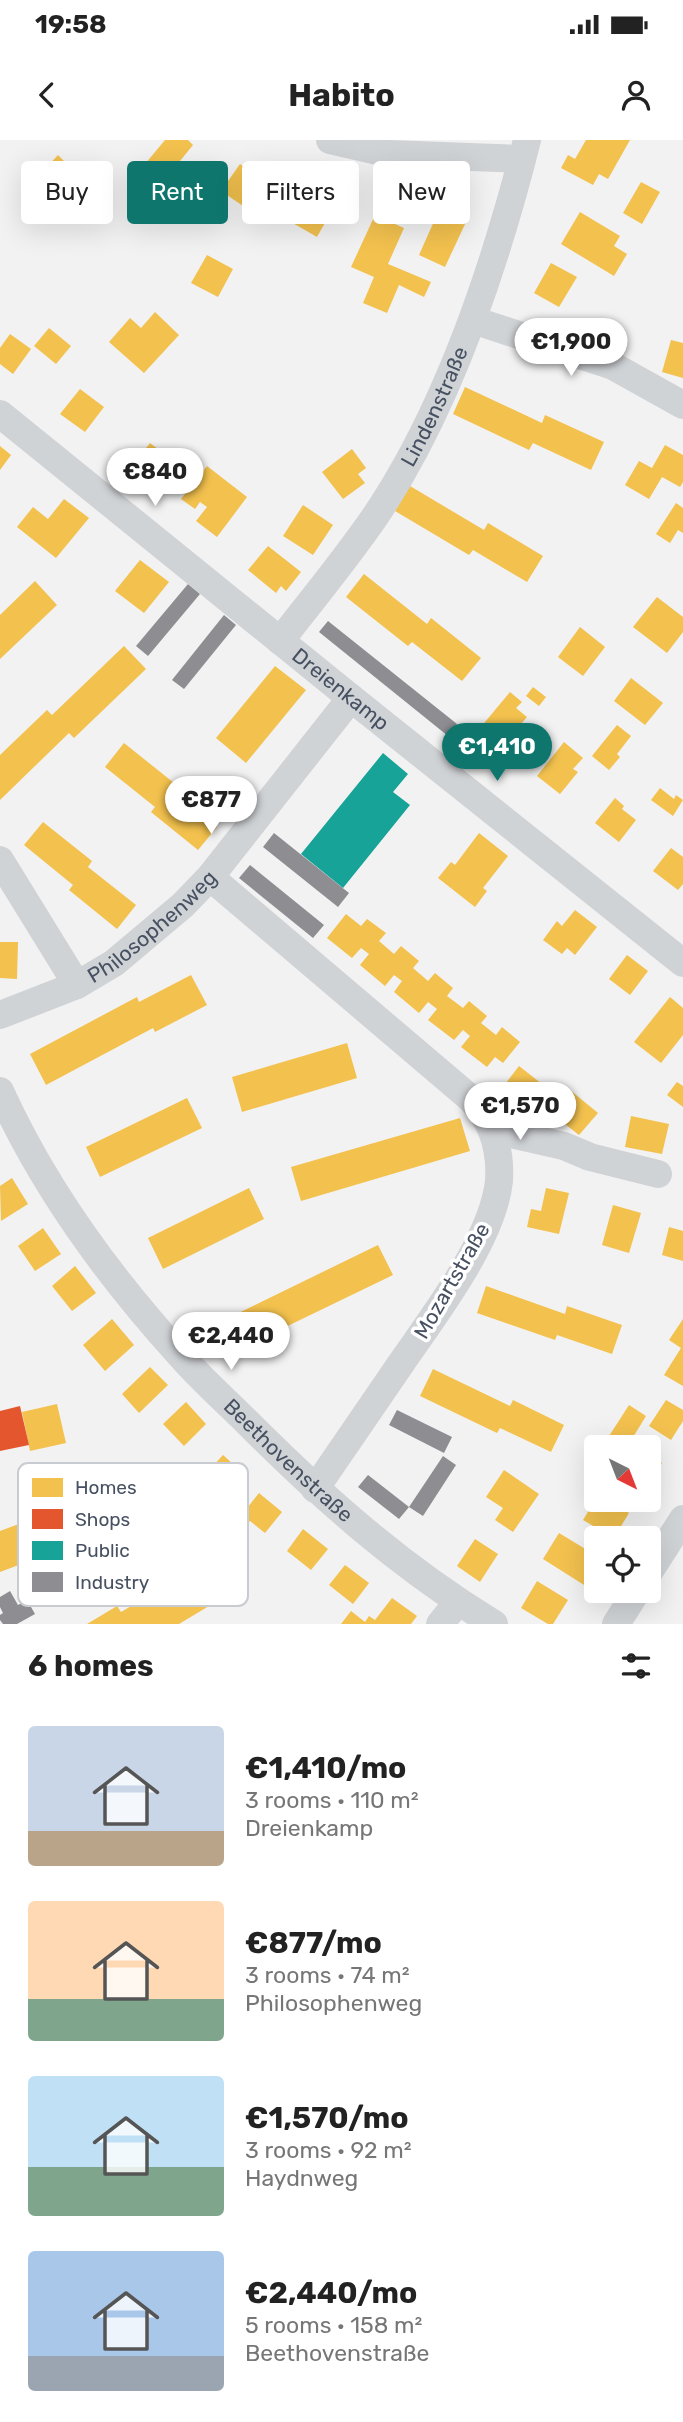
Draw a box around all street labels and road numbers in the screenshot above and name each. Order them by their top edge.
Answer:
street label: Lindenstraße [395,343,473,471]
street label: Dreienkamp [287,643,394,735]
street label: Philosophenweg [83,865,222,988]
street label: Mozartstraße [408,1218,495,1343]
street label: Beethovenstraße [219,1393,358,1527]

